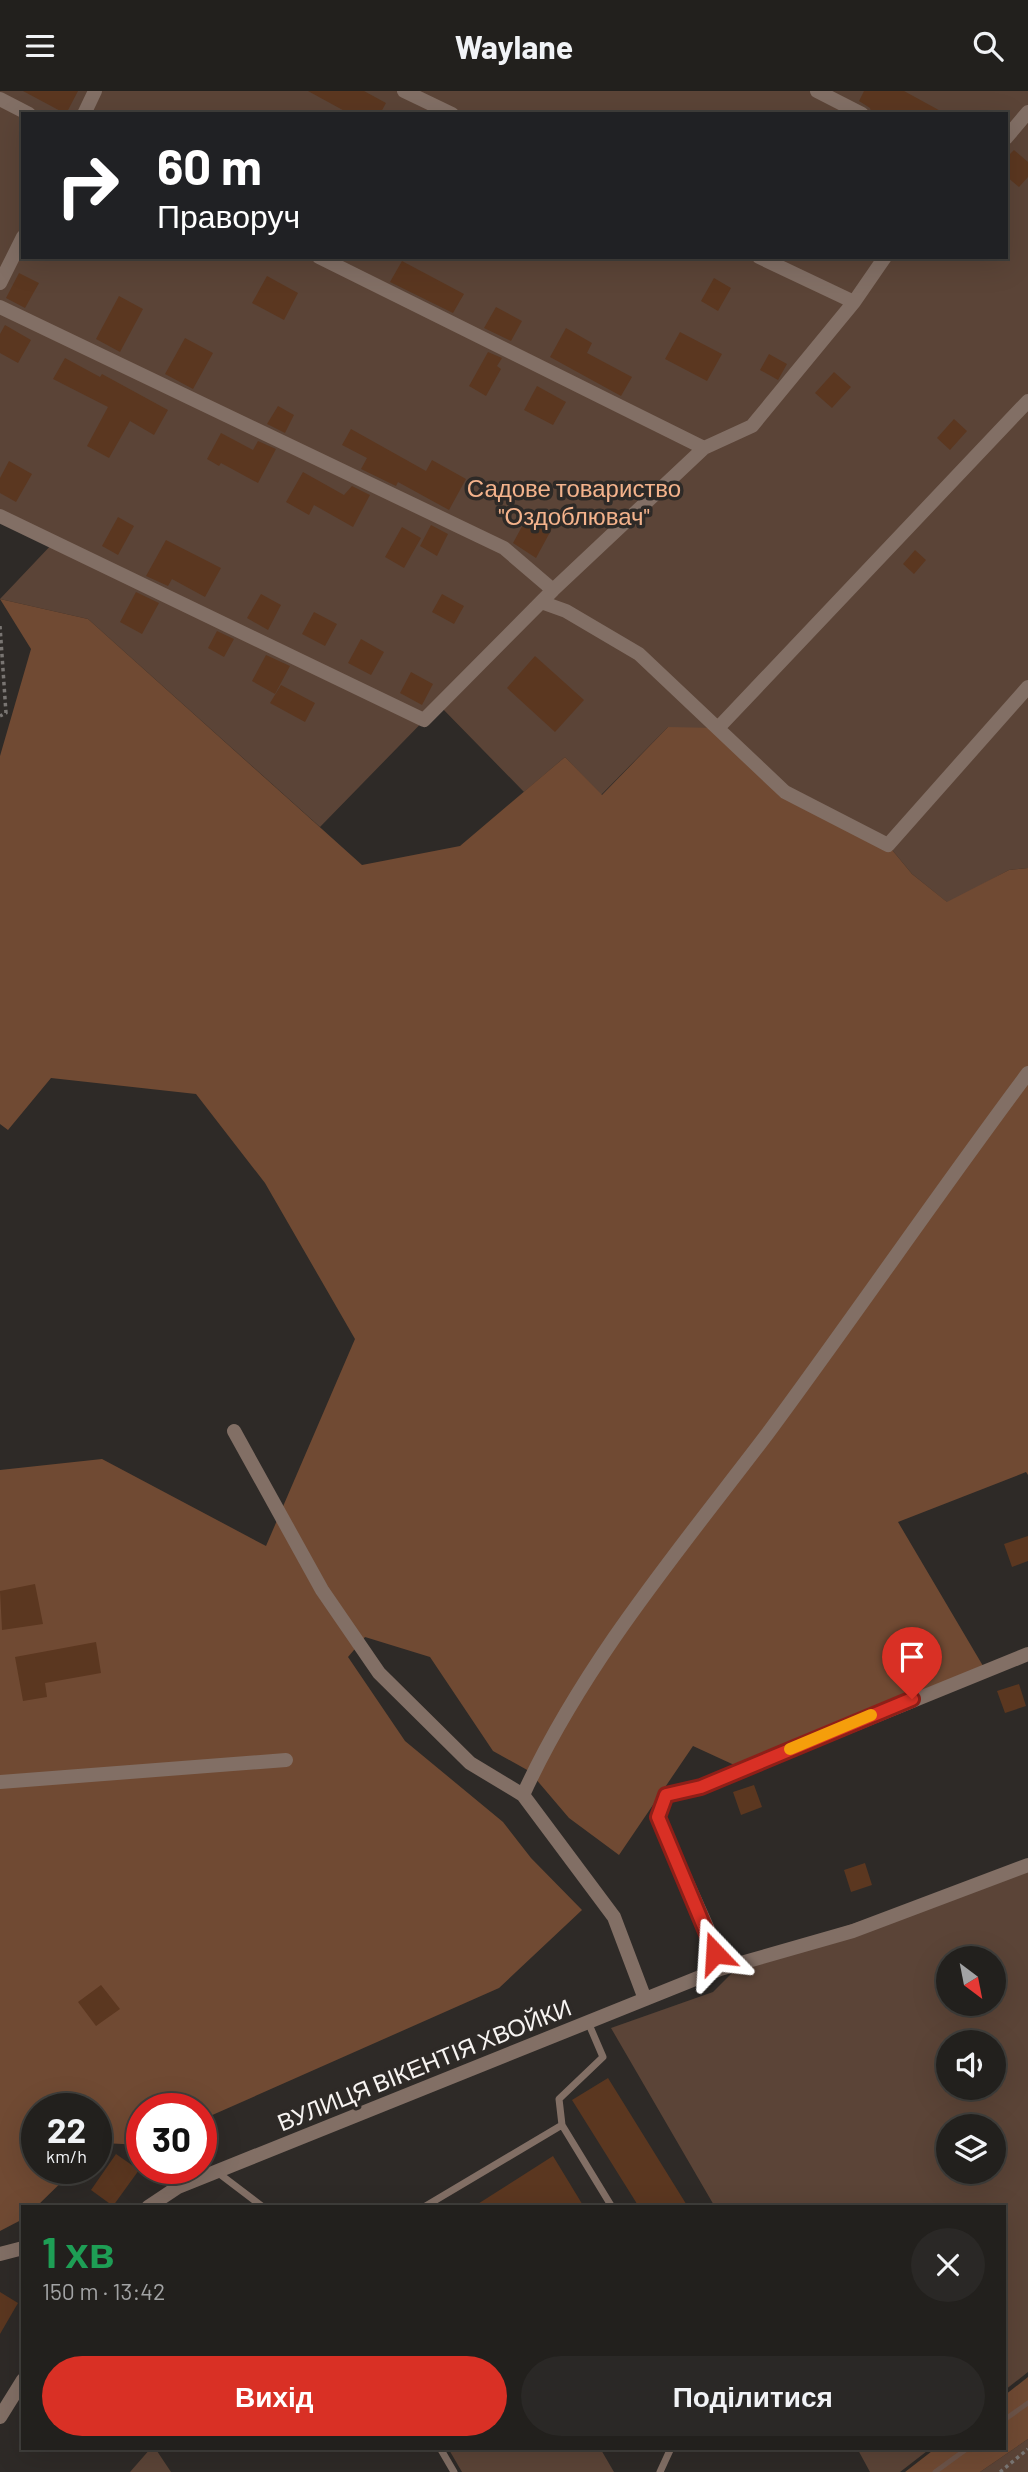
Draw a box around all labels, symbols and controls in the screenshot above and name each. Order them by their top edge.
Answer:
icon: menu [21,27,59,65]
text: Waylane [455,27,573,65]
icon: search [969,27,1007,65]
text: 60 m [157,136,262,195]
icon: right [42,140,133,231]
text: Праворуч [157,196,300,234]
park label: Садове товариство "Оздоблювач" [467,473,681,530]
pin [882,1627,942,1699]
icon: arrive [893,1638,931,1676]
position arrow [678,1916,752,1990]
north arrow [936,1946,1006,2016]
map controls [936,1946,1006,2184]
street label: ВУЛИЦЯ ВІКЕНТІЯ ХВОЙКИ [273,1992,575,2136]
button: sound [936,2030,1006,2100]
speed limit sign: 30 [126,2093,217,2184]
text: 22 [47,2108,86,2150]
button: layers [936,2114,1006,2184]
text: km/h [46,2145,87,2167]
text: 1 хв [42,2226,114,2276]
button: close [911,2228,985,2302]
text: 150 m · 13:42 [42,2277,165,2305]
button: Вихід [42,2356,507,2436]
button: Поділитися [521,2356,985,2436]

